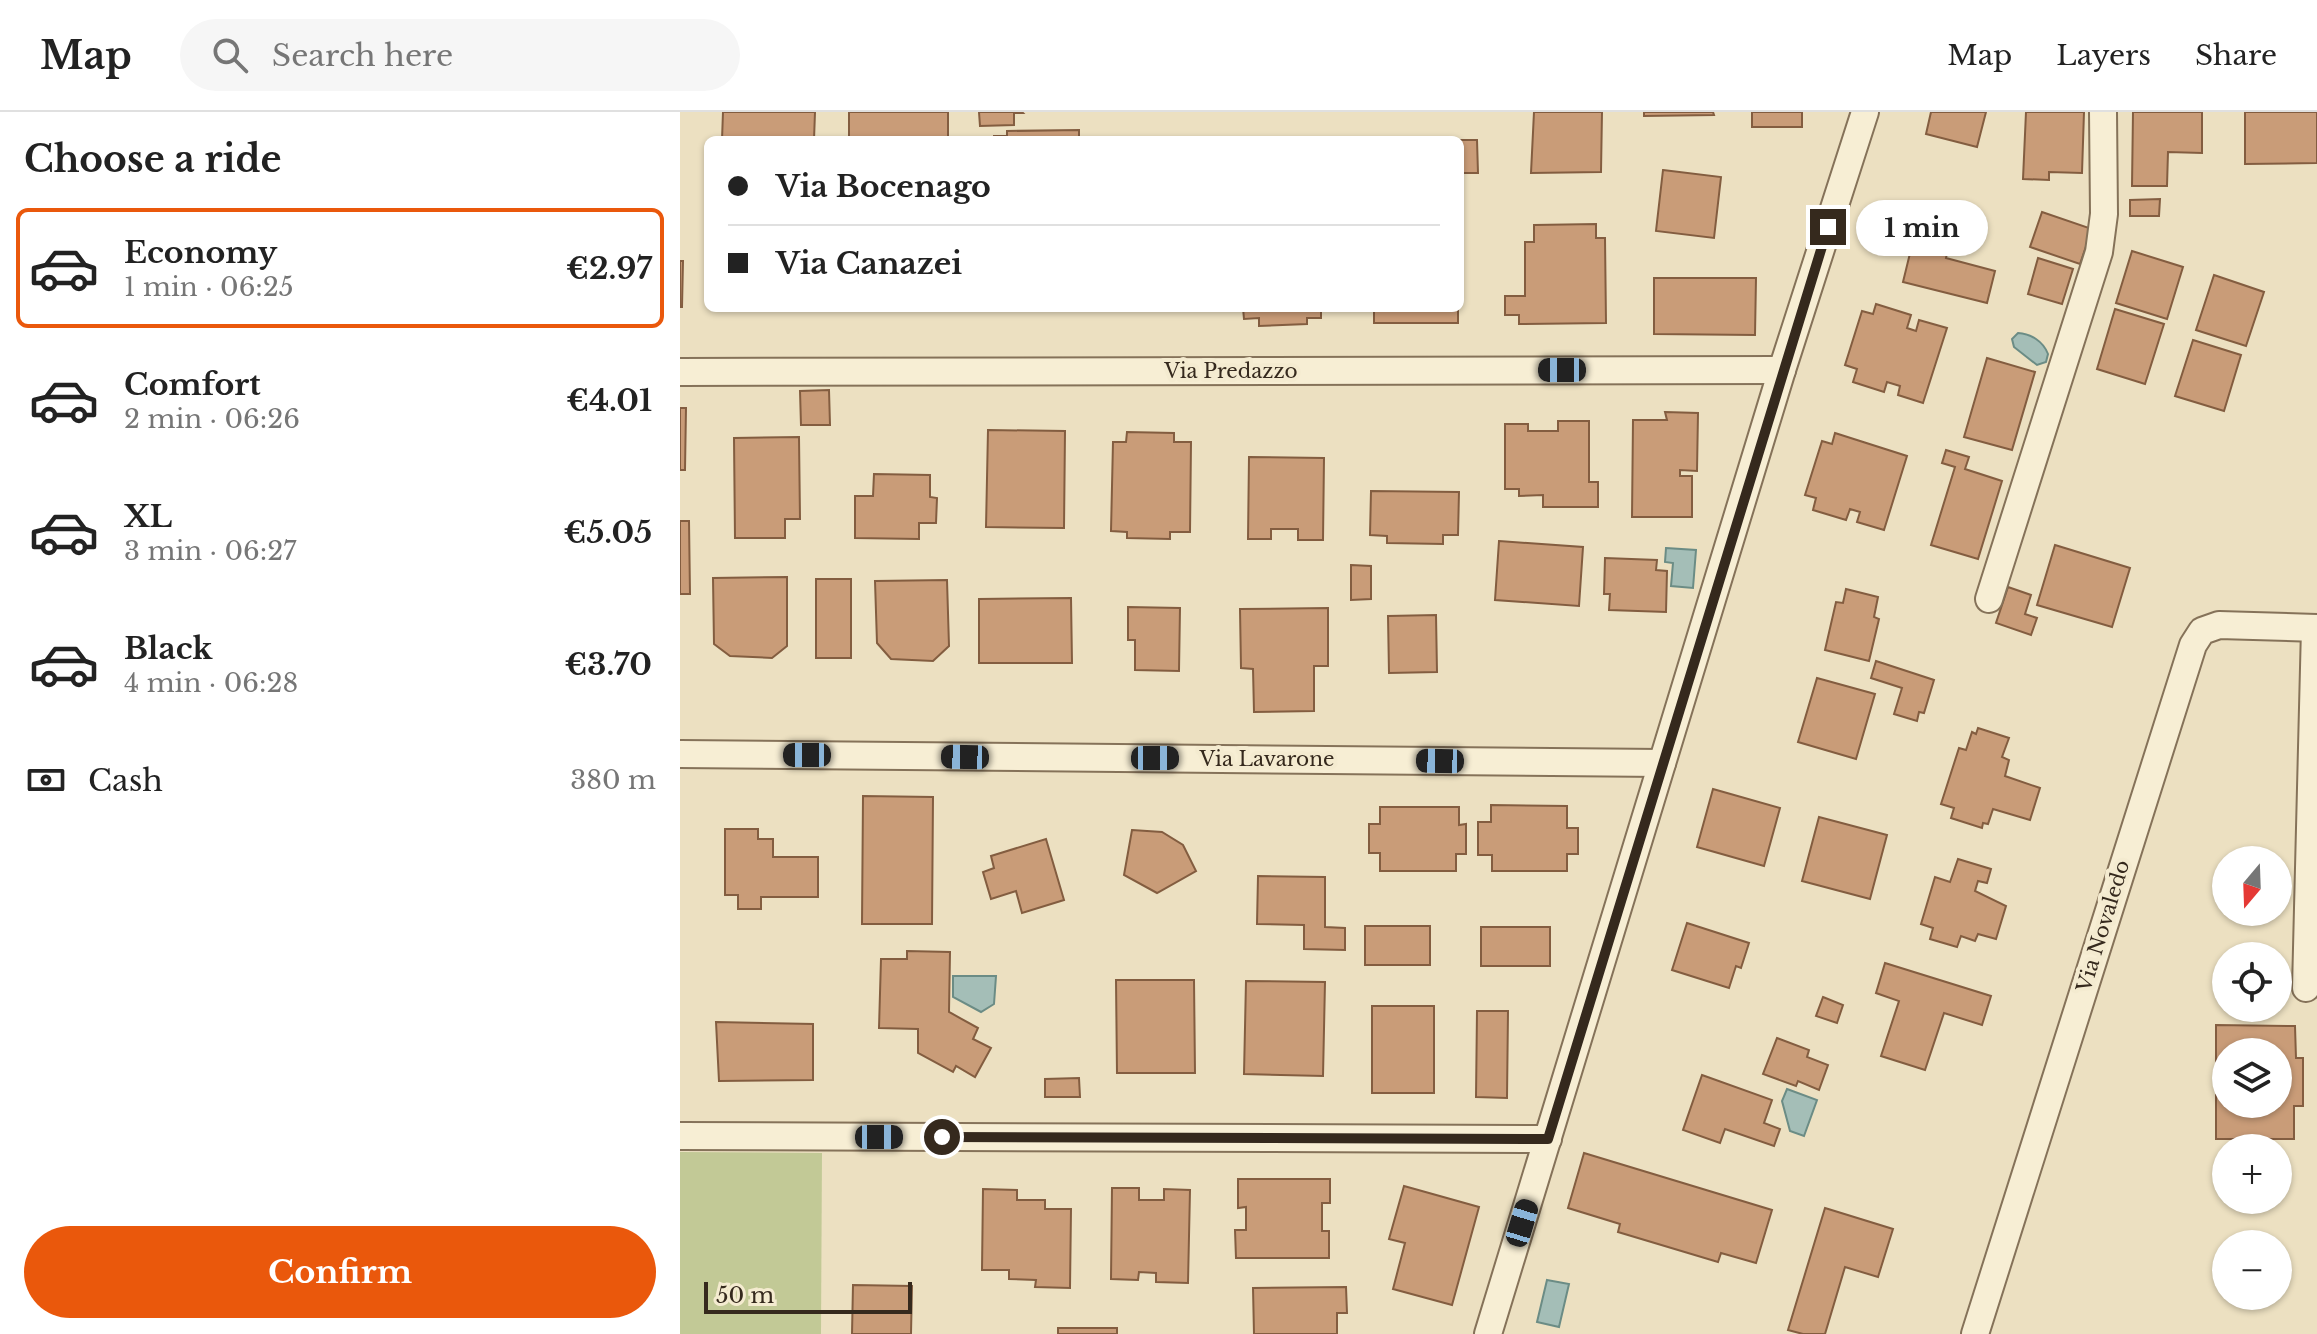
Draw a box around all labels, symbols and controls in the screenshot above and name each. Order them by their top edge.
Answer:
search box [180,19,740,91]
text: Map [40,32,132,79]
icon: search [208,33,252,77]
text: Search here [272,37,453,74]
text: Map [1947,38,2012,73]
text: Layers [2056,38,2151,73]
text: Share [2195,38,2277,73]
text: Choose a ride [24,137,281,182]
text: Via Bocenago [776,168,991,205]
callout: 1 min [1856,199,1988,255]
route end [1810,209,1846,245]
text: 1 min [1884,212,1960,244]
icon: car [28,232,100,304]
text: Economy [124,234,277,271]
text: Via Canazei [776,245,962,282]
text: €2.97 [566,250,652,287]
text: 1 min · 06:25 [124,271,294,303]
car [1538,358,1586,382]
street label: Via Predazzo [1163,359,1298,383]
icon: car [28,364,100,436]
text: Comfort [124,366,261,403]
text: €4.01 [566,382,652,419]
text: 2 min · 06:26 [124,403,300,435]
icon: car [28,496,100,568]
text: XL [124,498,172,535]
text: €5.05 [564,514,652,551]
text: 3 min · 06:27 [124,535,296,567]
icon: car [28,628,100,700]
text: Black [124,630,212,667]
text: €3.70 [564,646,652,683]
text: 4 min · 06:28 [124,667,298,699]
car [783,743,831,767]
car [941,745,989,769]
car [1131,746,1179,770]
street label: Via Lavarone [1199,747,1334,771]
car [1416,749,1464,773]
icon: cash [24,758,68,802]
text: Cash [88,762,163,799]
text: 380 m [570,764,656,796]
north arrow [2212,846,2292,926]
map controls [2212,846,2292,1310]
street label: Via Novaledo [2071,857,2134,996]
button: locate [2212,942,2292,1022]
button: layers [2212,1038,2292,1118]
route start [924,1119,960,1155]
car [855,1125,903,1149]
button: + [2212,1134,2292,1214]
car [1504,1197,1540,1249]
button: Confirm [24,1226,656,1318]
button: − [2212,1230,2292,1310]
scale bar [704,1278,912,1314]
text: 50 m [716,1282,774,1309]

